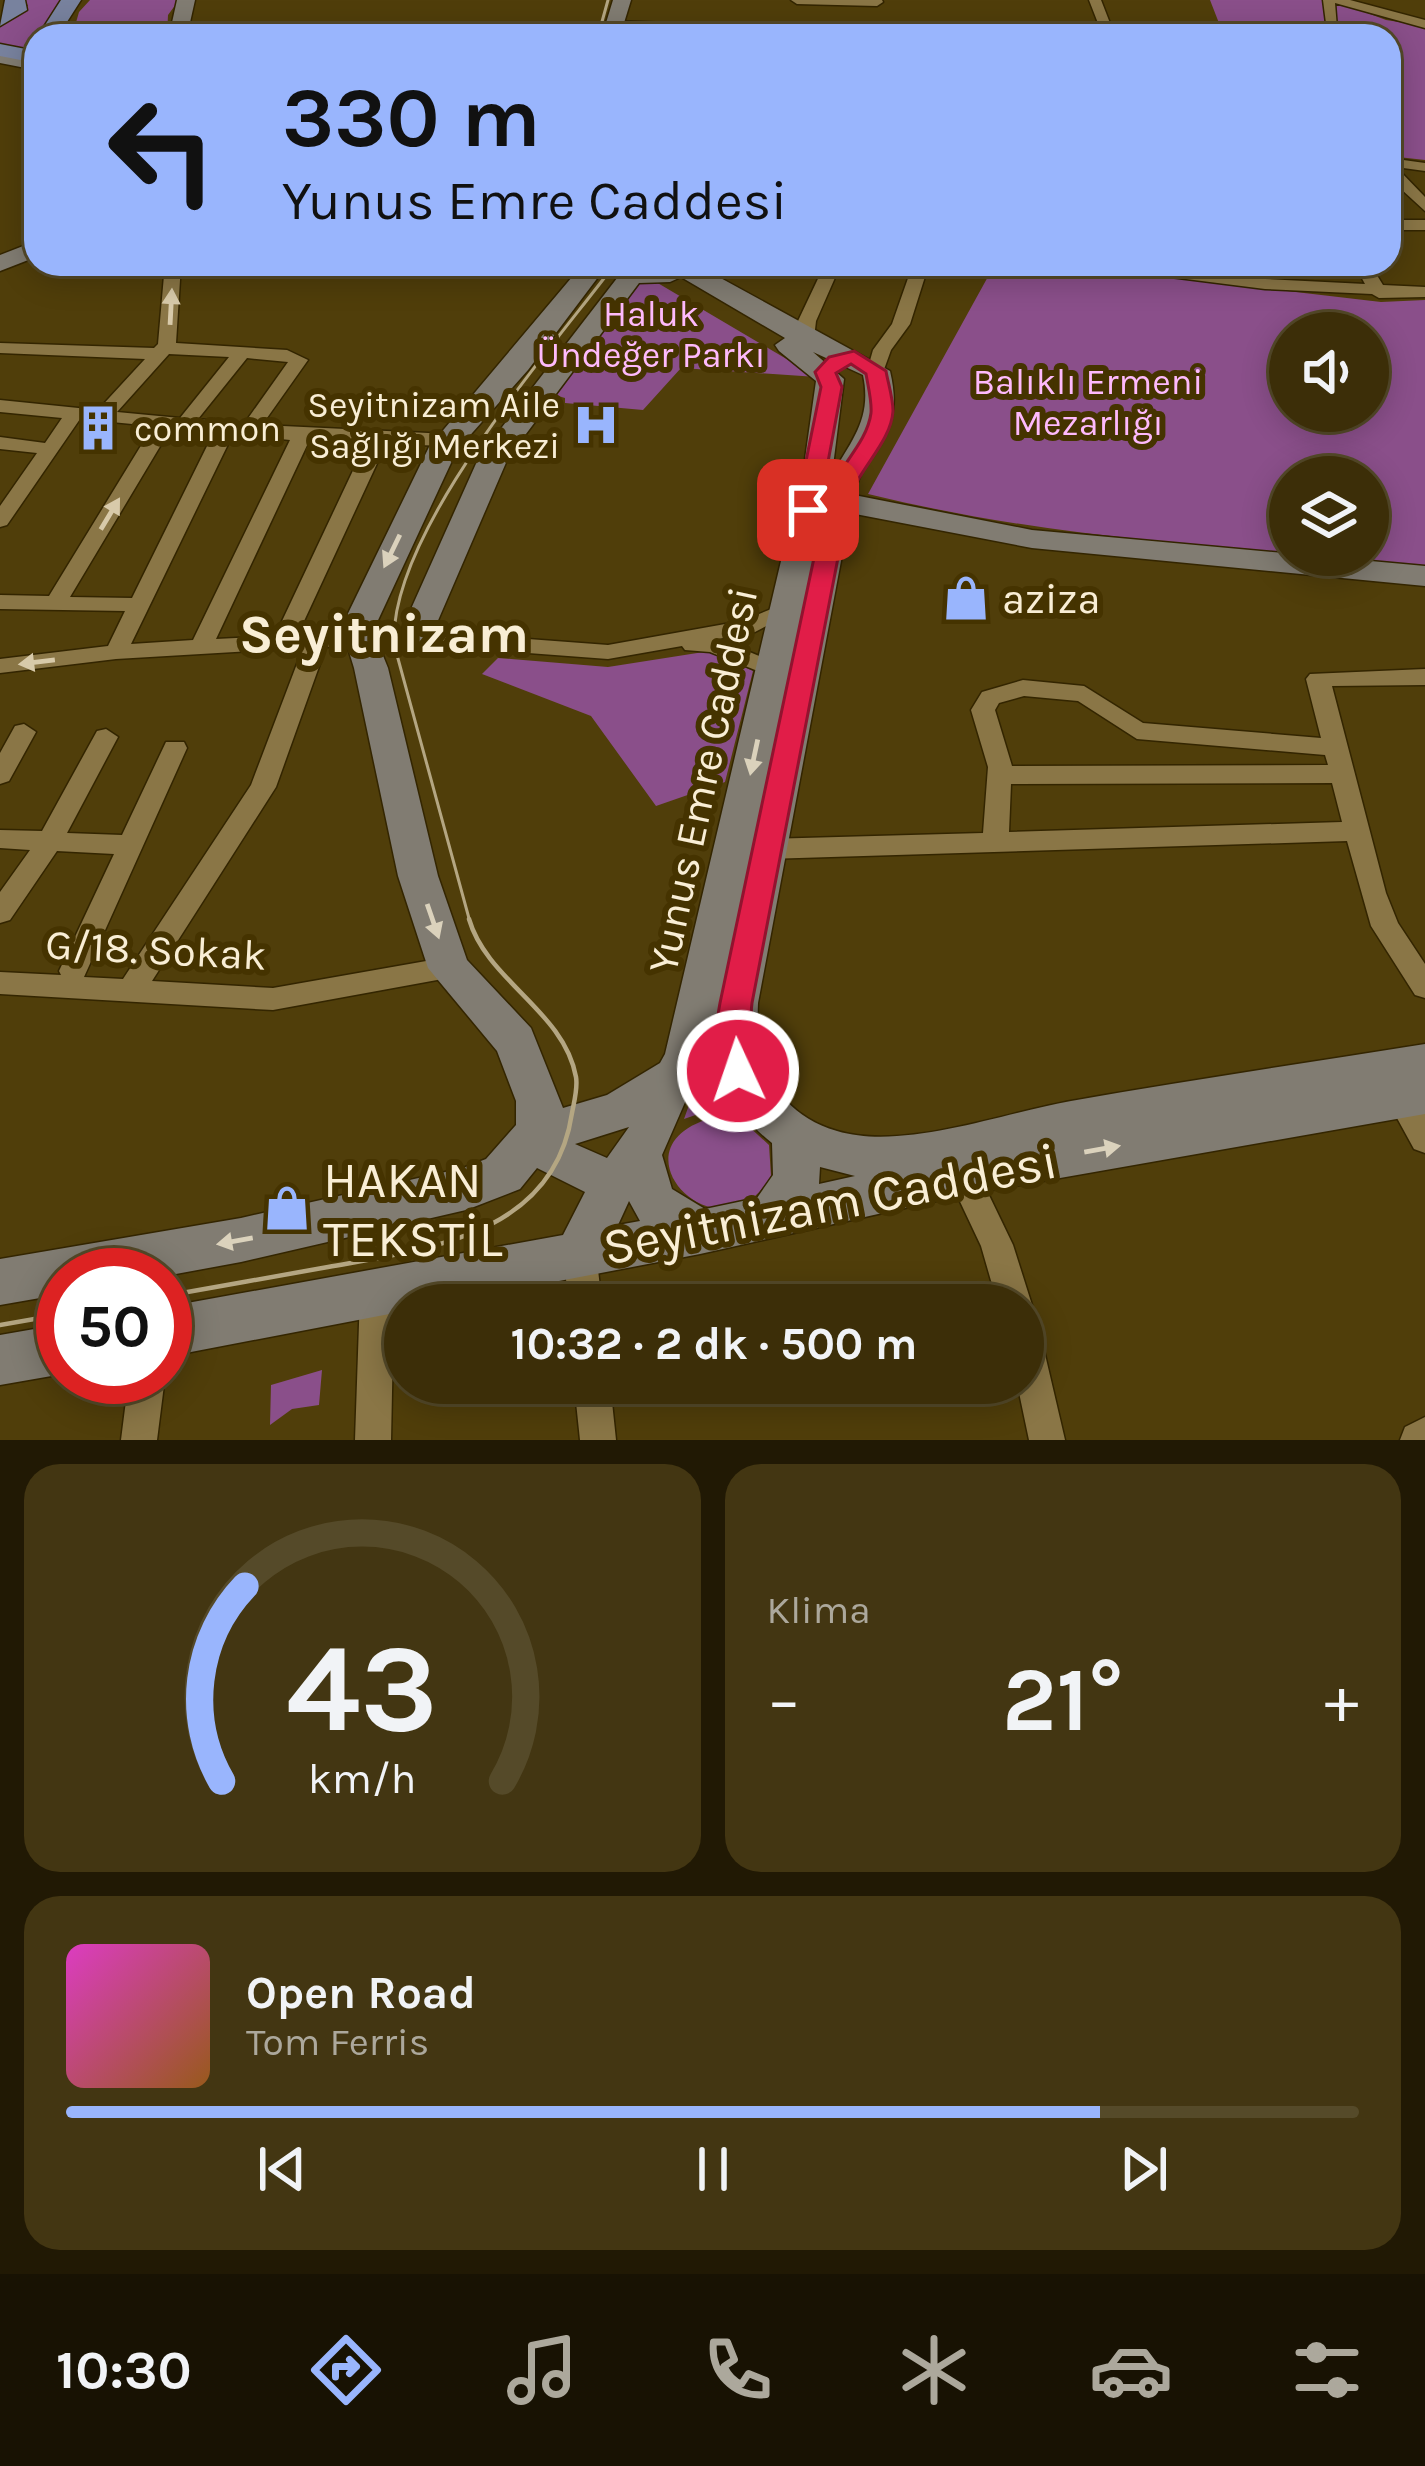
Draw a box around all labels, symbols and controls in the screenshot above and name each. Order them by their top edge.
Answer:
text: 330 m [282,69,541,167]
icon: left [84,72,240,228]
text: Yunus Emre Caddesi [282,169,787,233]
one-way arrow [162,287,181,325]
park label: Haluk Ündeğer Parkı [536,293,766,376]
map controls [1269,312,1389,576]
button: sound [1269,312,1389,432]
park label: Balıklı Ermeni Mezarlığı [973,361,1203,444]
place label: Seyitnizam Aile Sağlığı Merkezi [307,384,560,467]
hospital icon: Seyitnizam Aile Sağlığı Merkezi [571,400,621,450]
building icon: common [73,403,123,453]
place label: common [134,408,281,450]
button: layers [1269,456,1389,576]
pin [757,459,859,561]
icon: arrive [775,477,841,543]
one-way arrow [99,497,120,531]
one-way arrow [382,534,402,568]
shop icon: aziza [941,573,991,623]
place label: aziza [1002,574,1101,624]
street label: Yunus Emre Caddesi [638,583,768,978]
district label: Seyitnizam [239,602,529,666]
one-way arrow [17,652,55,671]
one-way arrow [744,739,763,777]
one-way arrow [425,903,443,939]
street label: G/18. Sokak [44,919,268,981]
position arrow [675,1008,801,1134]
street label: Seyitnizam Caddesi [598,1131,1062,1277]
one-way arrow [1084,1140,1122,1158]
place label: HAKAN TEKSTİL [323,1150,503,1269]
shop icon: HAKAN TEKSTİL [262,1183,312,1233]
one-way arrow [215,1232,253,1251]
speed limit sign: 50 [36,1248,192,1404]
text: 10:32 · 2 dk · 500 m [511,1318,917,1370]
text: Klima [767,1587,871,1633]
text: 43 [286,1616,438,1761]
text: 21° [1002,1647,1124,1753]
text: − [767,1661,801,1739]
text: + [1324,1661,1359,1739]
text: km/h [308,1754,417,1804]
text: Open Road [246,1967,476,2019]
text: Tom Ferris [246,2019,429,2065]
icon: previous [249,2136,315,2202]
icon: pause [680,2136,746,2202]
icon: next [1111,2136,1177,2202]
icon: directions [304,2328,388,2412]
icon: music [500,2328,584,2412]
icon: phone [696,2328,780,2412]
icon: climate [892,2328,976,2412]
icon: car [1089,2328,1173,2412]
icon: filters [1285,2328,1369,2412]
text: 10:30 [56,2338,192,2402]

